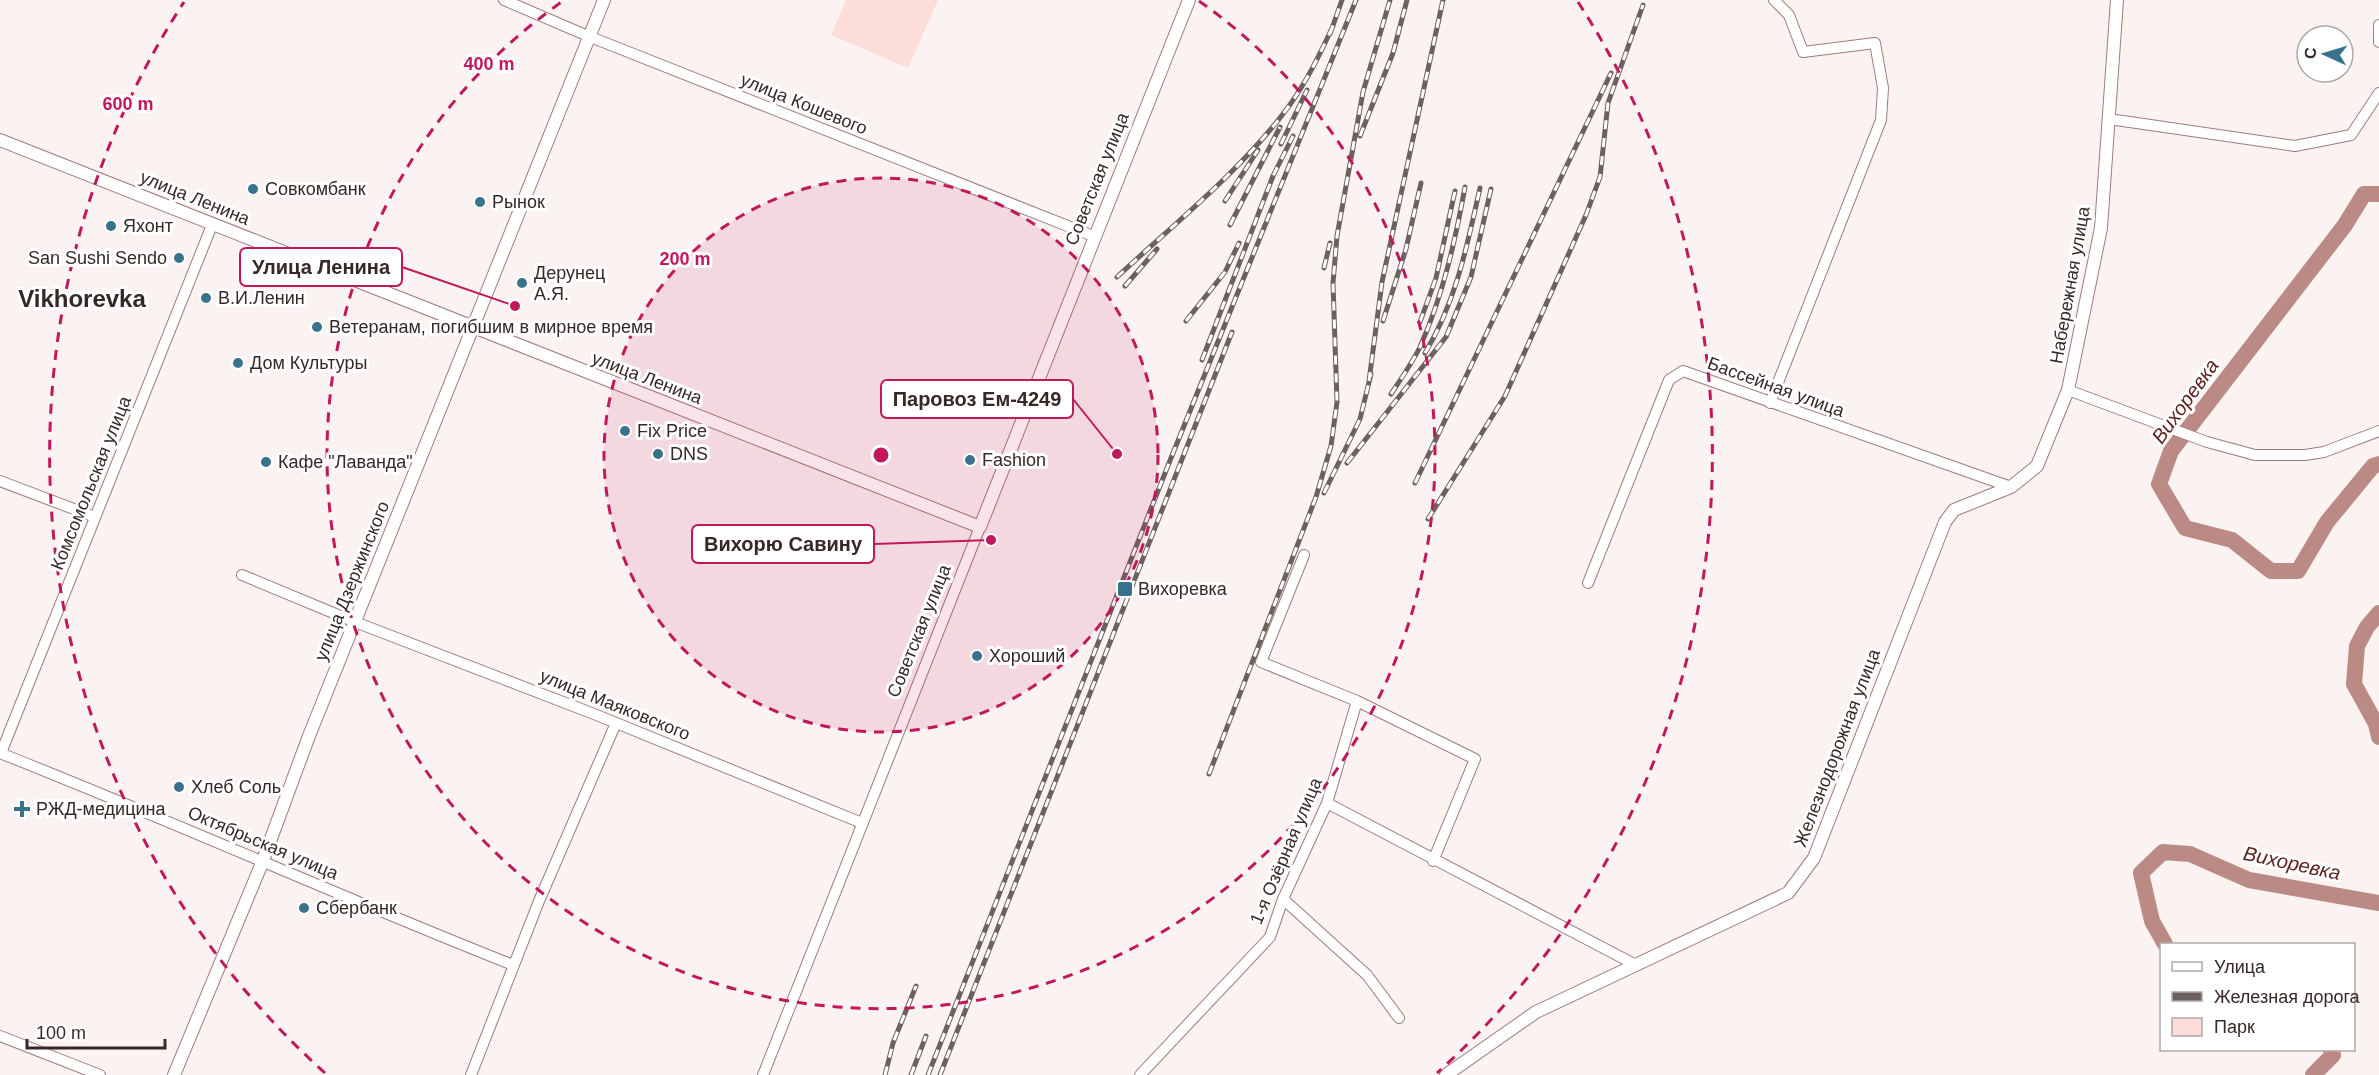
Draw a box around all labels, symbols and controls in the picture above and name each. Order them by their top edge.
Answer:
north arrow [2295,24,2355,84]
text: С [2302,46,2319,59]
text: 400 m [463,54,515,74]
street label: улица Кошевого [738,69,870,139]
text: 600 m [102,94,154,114]
street label: Советская улица [1061,109,1133,248]
street label: улица Ленина [137,167,254,229]
place label: Совкомбанк [265,179,366,199]
marker: Совкомбанк [246,182,260,196]
place label: Рынок [492,192,545,212]
marker: Рынок [473,195,487,209]
street label: Набережная улица [2046,204,2094,365]
place label: Яхонт [123,216,173,236]
marker: Яхонт [104,219,118,233]
place label: San Sushi Sendo [28,248,167,268]
callout: Улица Ленина [240,248,402,286]
text: 200 m [659,249,711,269]
marker: San Sushi Sendo [172,251,186,265]
text: Улица Ленина [252,256,391,278]
place label: Дерунец А.Я. [534,263,605,304]
marker: Дерунец А.Я. [515,276,529,290]
district label: Vikhorevka [18,285,146,312]
place label: В.И.Ленин [218,288,305,308]
marker: В.И.Ленин [199,291,213,305]
place label: Ветеранам, погибшим в мирное время [329,317,653,337]
marker: Ветеранам, погибшим в мирное время [310,320,324,334]
street label: улица Ленина [589,348,706,409]
place label: Дом Культуры [250,353,368,373]
street label: Бассейная улица [1705,353,1848,421]
water label: Вихоревка [2147,355,2223,447]
marker: Дом Культуры [231,356,245,370]
callout: Паровоз Ем-4249 [881,380,1073,418]
text: Паровоз Ем-4249 [893,388,1061,410]
street label: Комсомольская улица [47,392,135,573]
place label: Fix Price [637,421,707,441]
marker: Fix Price [618,424,632,438]
place label: DNS [670,444,708,464]
centre of rings [871,445,891,465]
marker: DNS [651,447,665,461]
place label: Fashion [982,450,1046,470]
place label: Кафе "Лаванда" [278,452,413,472]
marker: Fashion [963,453,977,467]
marker: Кафе "Лаванда" [259,455,273,469]
street label: улица Дзержинского [311,498,393,664]
callout: Вихорю Савину [692,525,874,563]
text: Вихорю Савину [704,533,863,555]
street label: Советская улица [883,561,955,700]
place label: Вихоревка [1138,579,1228,599]
marker: Вихоревка [1116,580,1134,598]
street label: Железнодорожная улица [1790,645,1884,850]
place label: Хороший [989,646,1065,666]
marker: Хороший [970,649,984,663]
street label: улица Маяковского [537,666,693,744]
street label: 1-я Озёрная улица [1246,774,1326,927]
place label: Хлеб Соль [191,777,281,797]
marker: Хлеб Соль [172,780,186,794]
place label: РЖД-медицина [36,799,166,819]
marker: РЖД-медицина [13,800,31,818]
street label: Октябрьская улица [185,802,342,884]
water label: Вихоревка [2241,842,2343,884]
place label: Сбербанк [316,898,397,918]
marker: Сбербанк [297,901,311,915]
legend [2160,943,2355,1051]
text: Улица [2214,957,2266,977]
text: Железная дорога [2214,987,2361,1007]
scale bar [27,1012,165,1050]
text: Парк [2214,1017,2255,1037]
text: 100 m [36,1023,86,1043]

